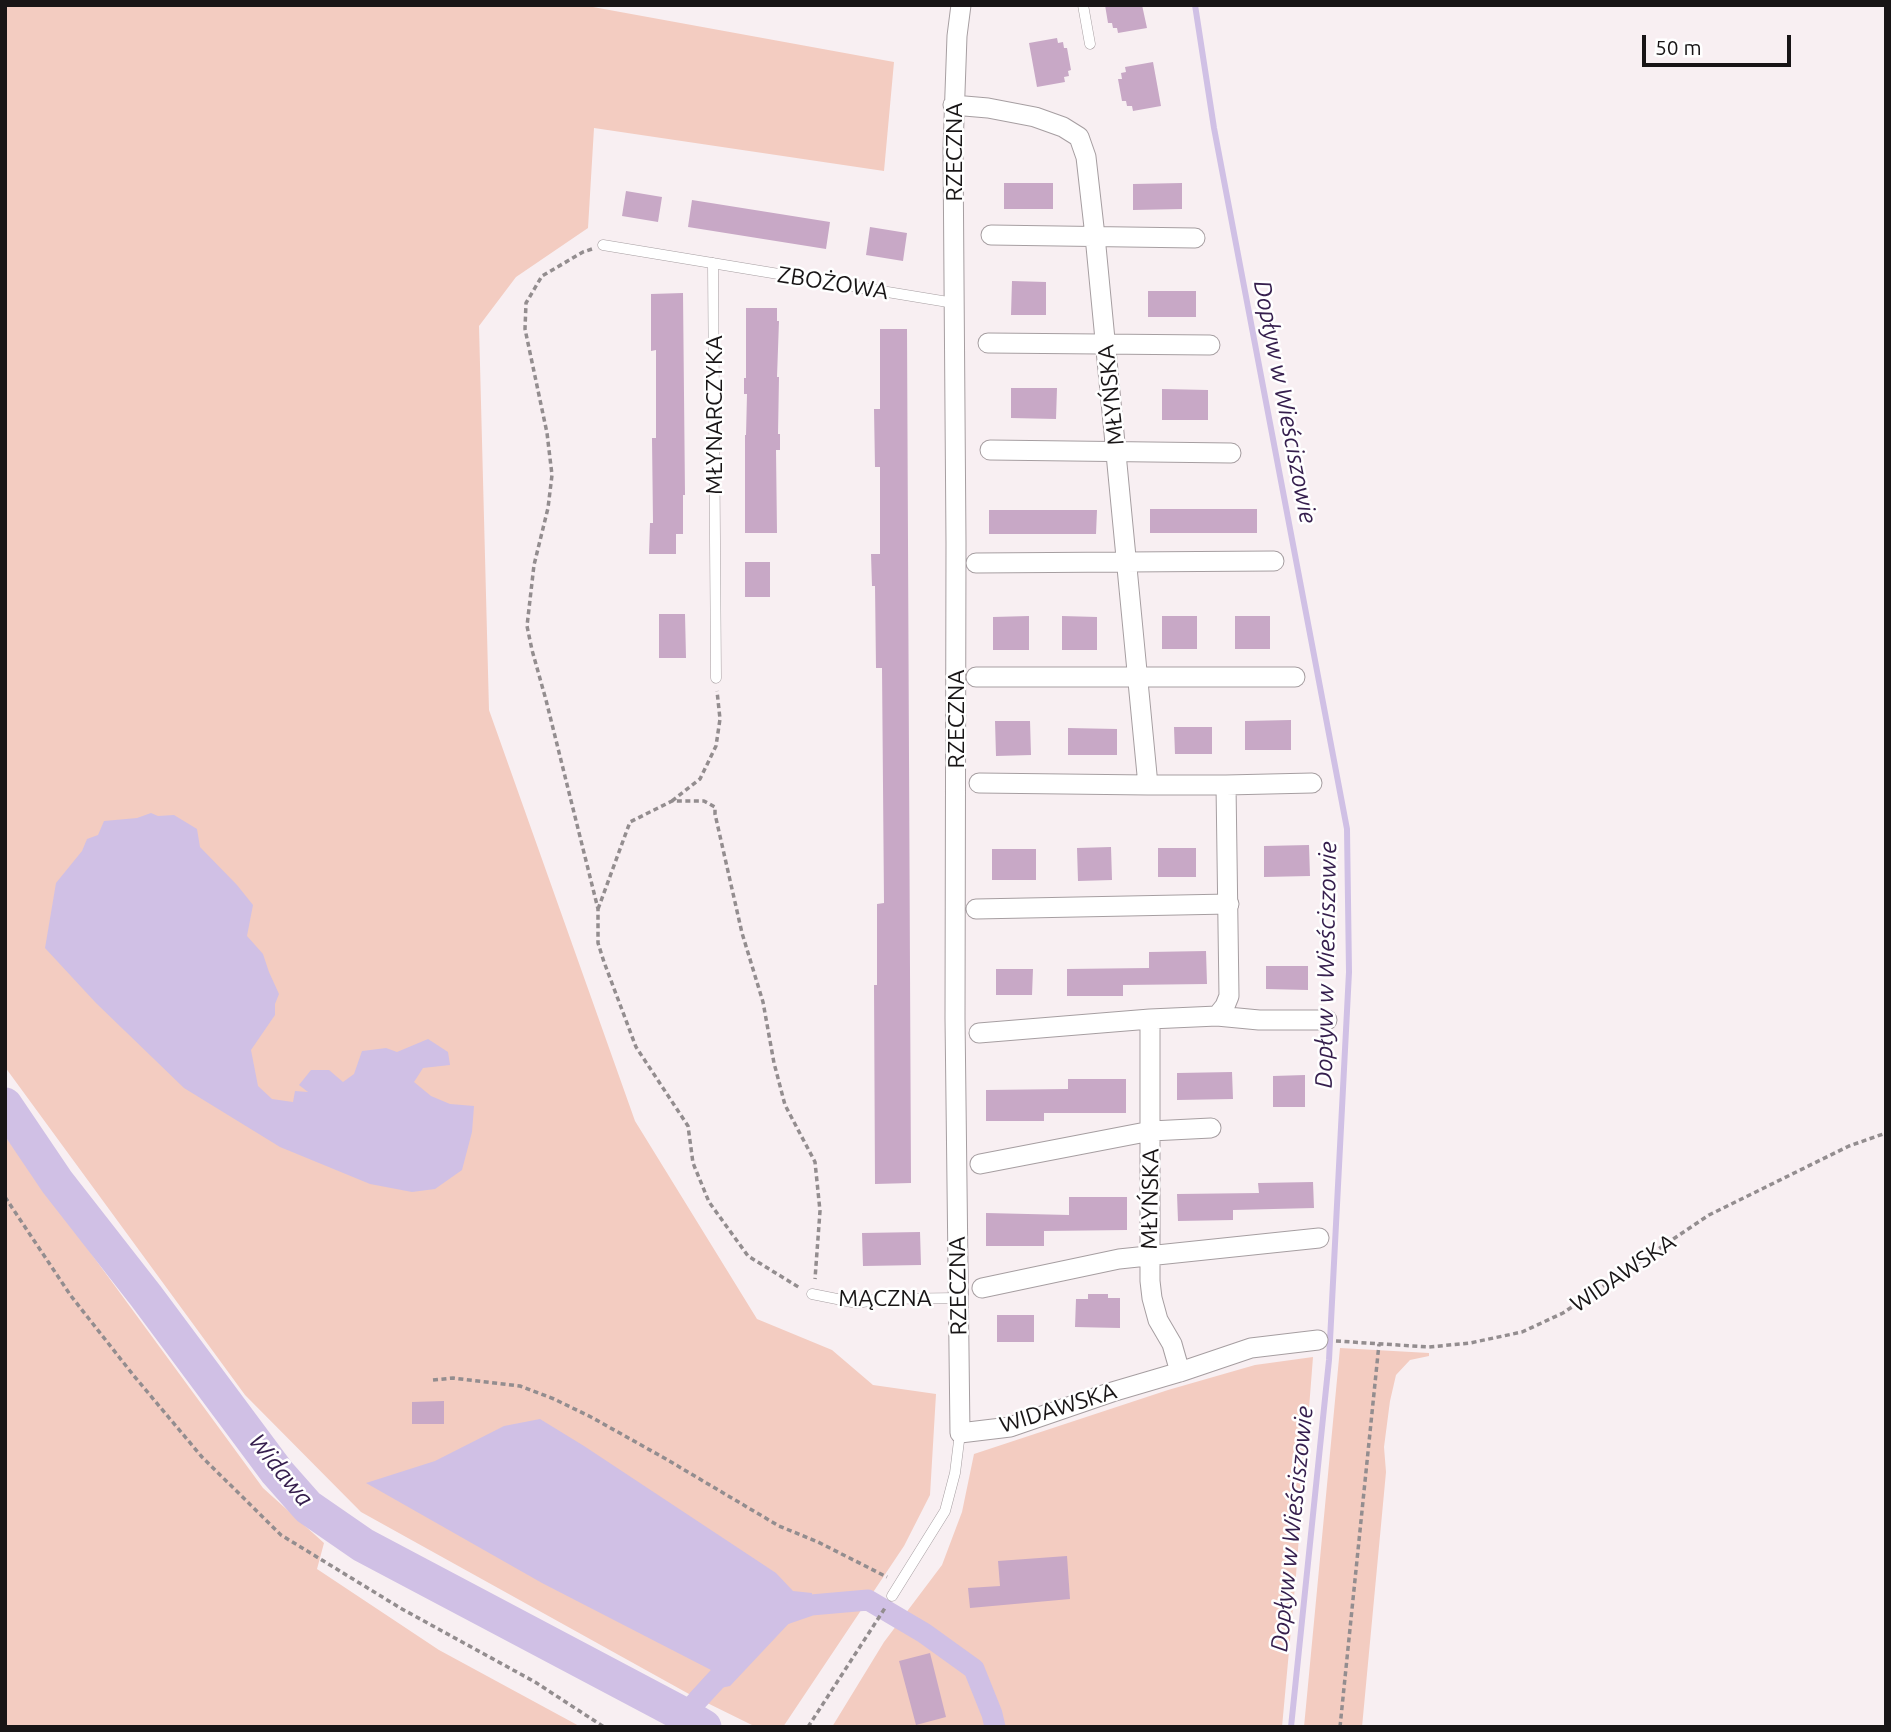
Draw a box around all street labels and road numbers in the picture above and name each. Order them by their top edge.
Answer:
street label: RZECZNA [940,103,968,201]
street label: ZBOŻOWA [776,261,890,305]
street label: MŁYNARCZYKA [700,335,728,495]
street label: MŁYŃSKA [1092,343,1130,447]
street label: RZECZNA [942,670,970,768]
street label: MŁYŃSKA [1135,1148,1165,1250]
street label: WIDAWSKA [1565,1228,1681,1318]
street label: RZECZNA [943,1236,973,1336]
street label: MĄCZNA [838,1284,932,1312]
street label: WIDAWSKA [996,1377,1120,1439]

